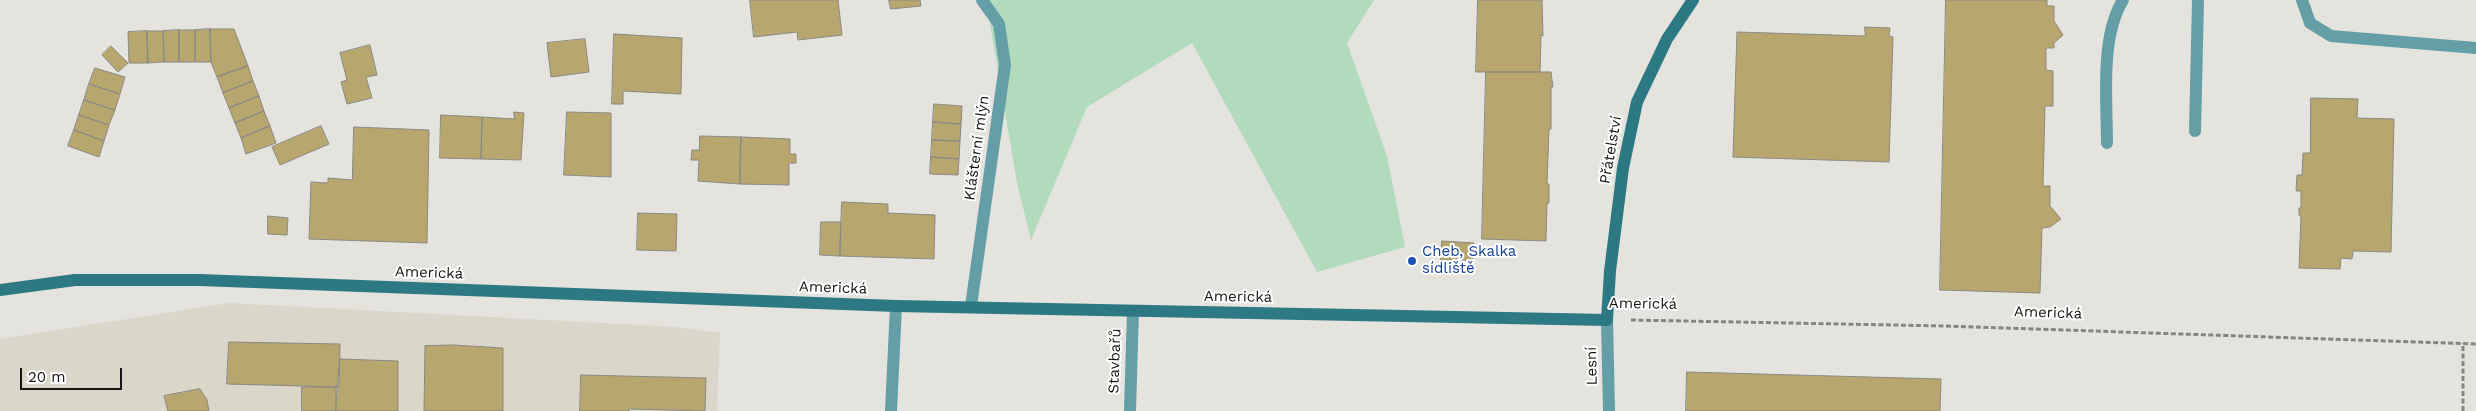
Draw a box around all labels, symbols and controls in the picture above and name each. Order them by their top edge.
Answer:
street label: Klášterní mlýn [961,94,993,202]
street label: Přátelství [1596,115,1626,185]
place label: Cheb, Skalka sídliště [1422,243,1516,278]
marker: Cheb, Skalka sídliště [1406,255,1418,267]
street label: Americká [395,263,463,283]
street label: Americká [799,278,867,298]
street label: Americká [1204,287,1272,307]
street label: Americká [1609,294,1677,314]
street label: Americká [2014,303,2082,323]
street label: Stavbařů [1105,328,1125,394]
street label: Lesní [1583,347,1601,385]
scale bar [22,358,125,390]
text: 20 m [28,368,66,386]

